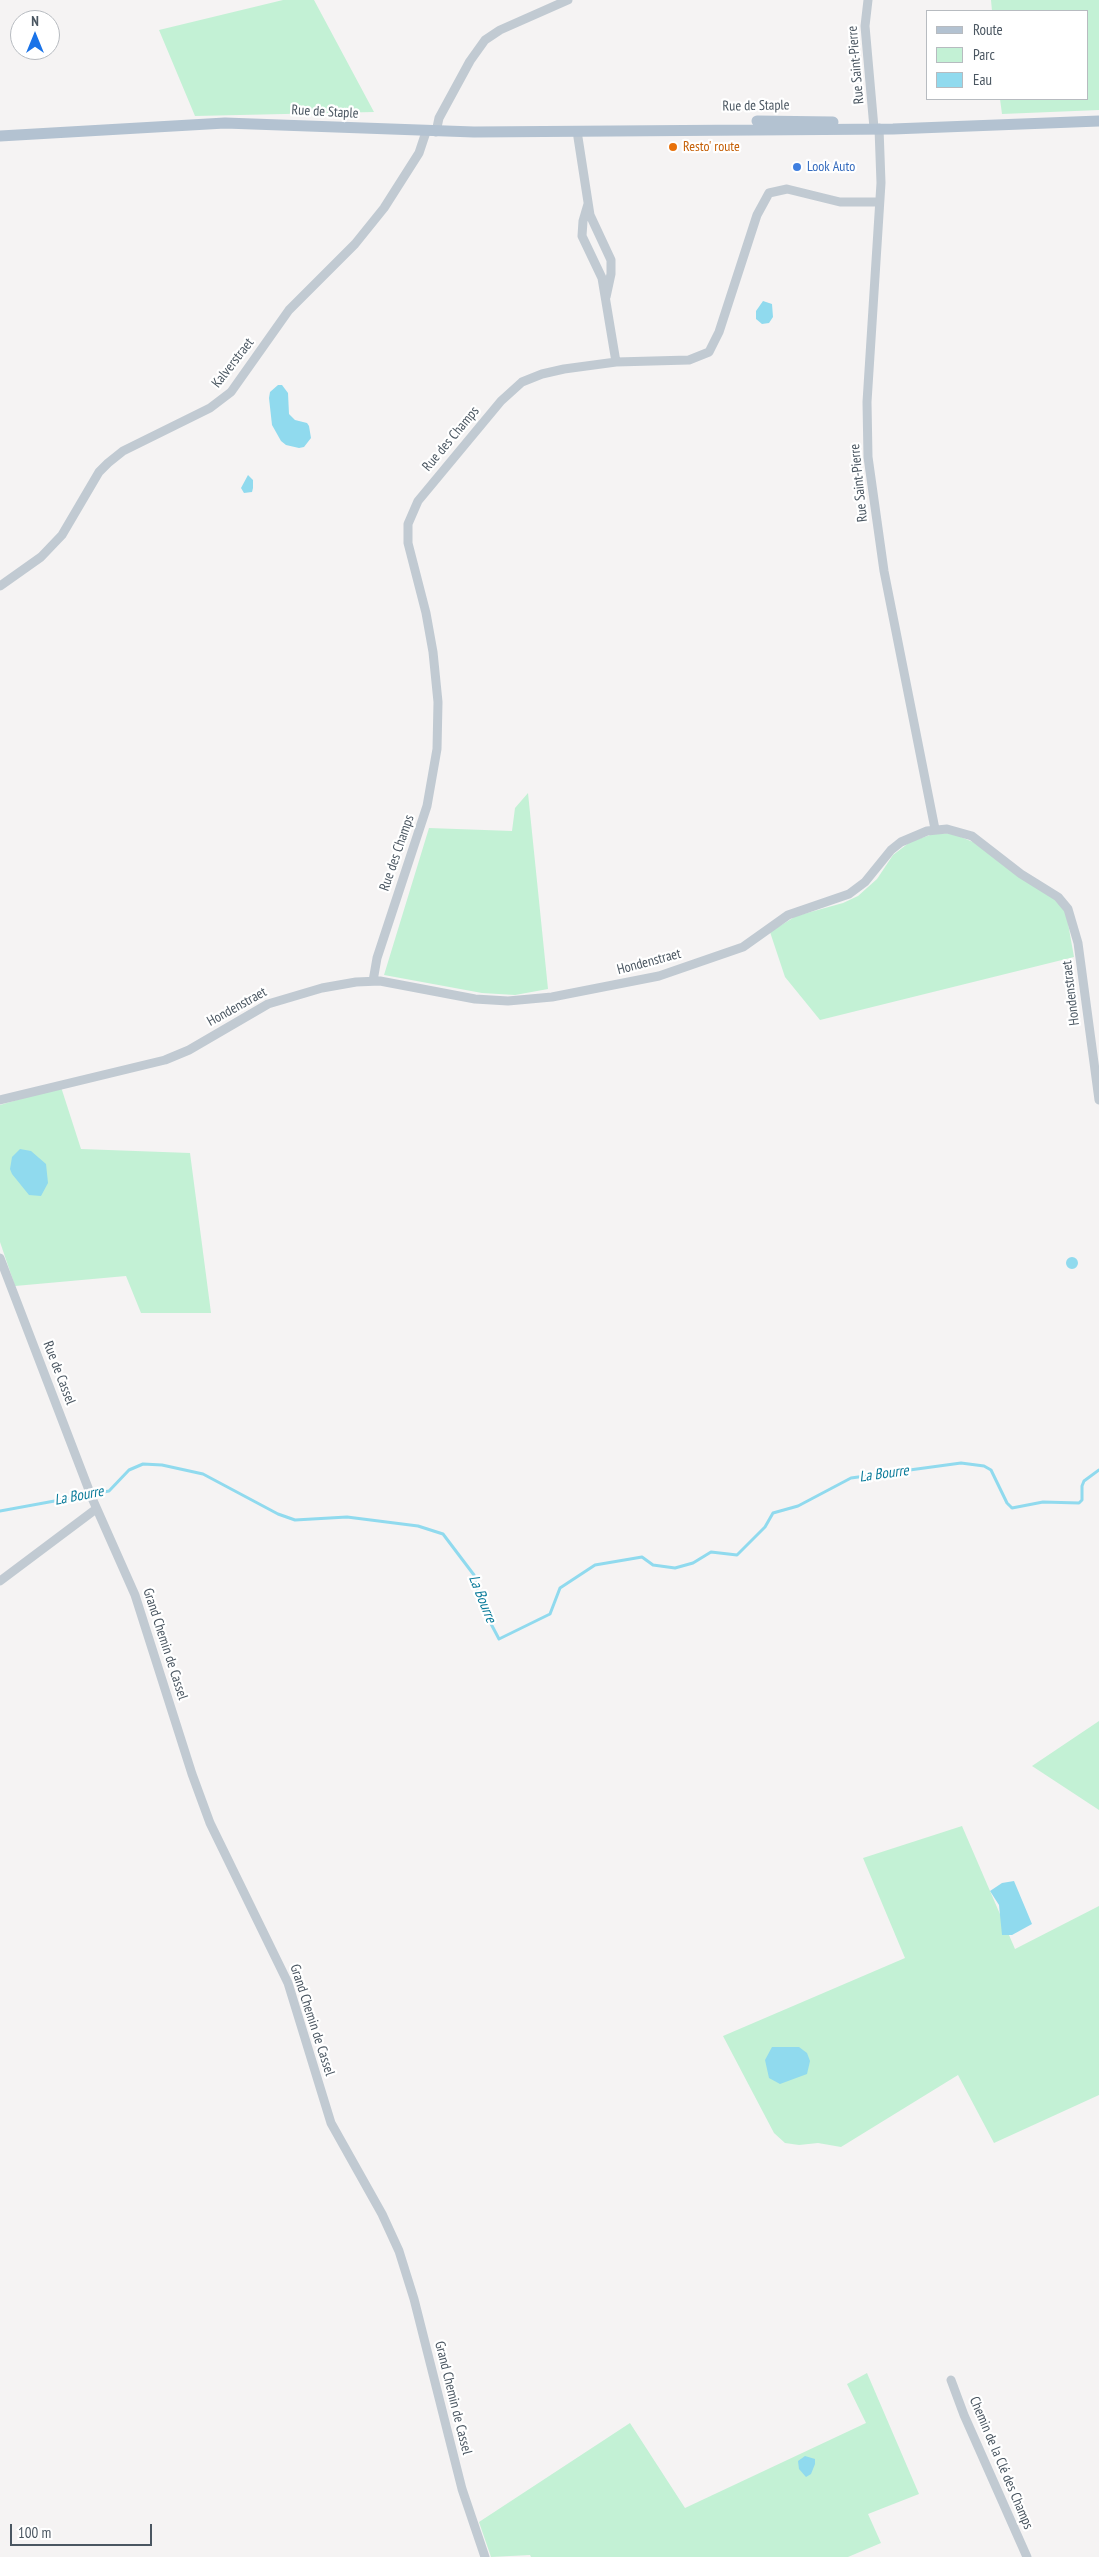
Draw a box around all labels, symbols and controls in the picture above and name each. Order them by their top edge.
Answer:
north arrow [10,10,60,60]
legend [926,10,1089,100]
text: N [31,12,39,30]
text: Route [973,20,1003,39]
street label: Rue Saint-Pierre [844,25,868,105]
text: Parc [973,45,995,64]
text: Eau [973,70,992,89]
street label: Rue de Staple [722,97,790,115]
street label: Rue de Staple [291,102,359,122]
place label: Resto' route [683,139,740,155]
marker: Resto' route [667,141,679,153]
place label: Look Auto [807,159,855,175]
marker: Look Auto [791,161,803,173]
street label: Kalverstraet [208,335,258,391]
street label: Rue des Champs [419,403,483,475]
street label: Rue Saint-Pierre [847,443,871,523]
street label: Rue des Champs [376,813,418,893]
street label: Hondenstraet [615,945,683,979]
street label: Hondenstraet [1059,960,1083,1026]
street label: Hondenstraet [204,984,270,1030]
street label: Rue de Cassel [39,1339,79,1407]
water label: La Bourre [858,1462,910,1486]
water label: La Bourre [53,1482,105,1510]
water label: La Bourre [464,1573,500,1625]
street label: Grand Chemin de Cassel [139,1586,191,1702]
street label: Grand Chemin de Cassel [286,1962,338,2078]
street label: Grand Chemin de Cassel [431,2340,475,2456]
street label: Chemin de la Clé des Champs [965,2394,1037,2532]
scale bar [12,2514,155,2546]
text: 100 m [18,2523,51,2542]

